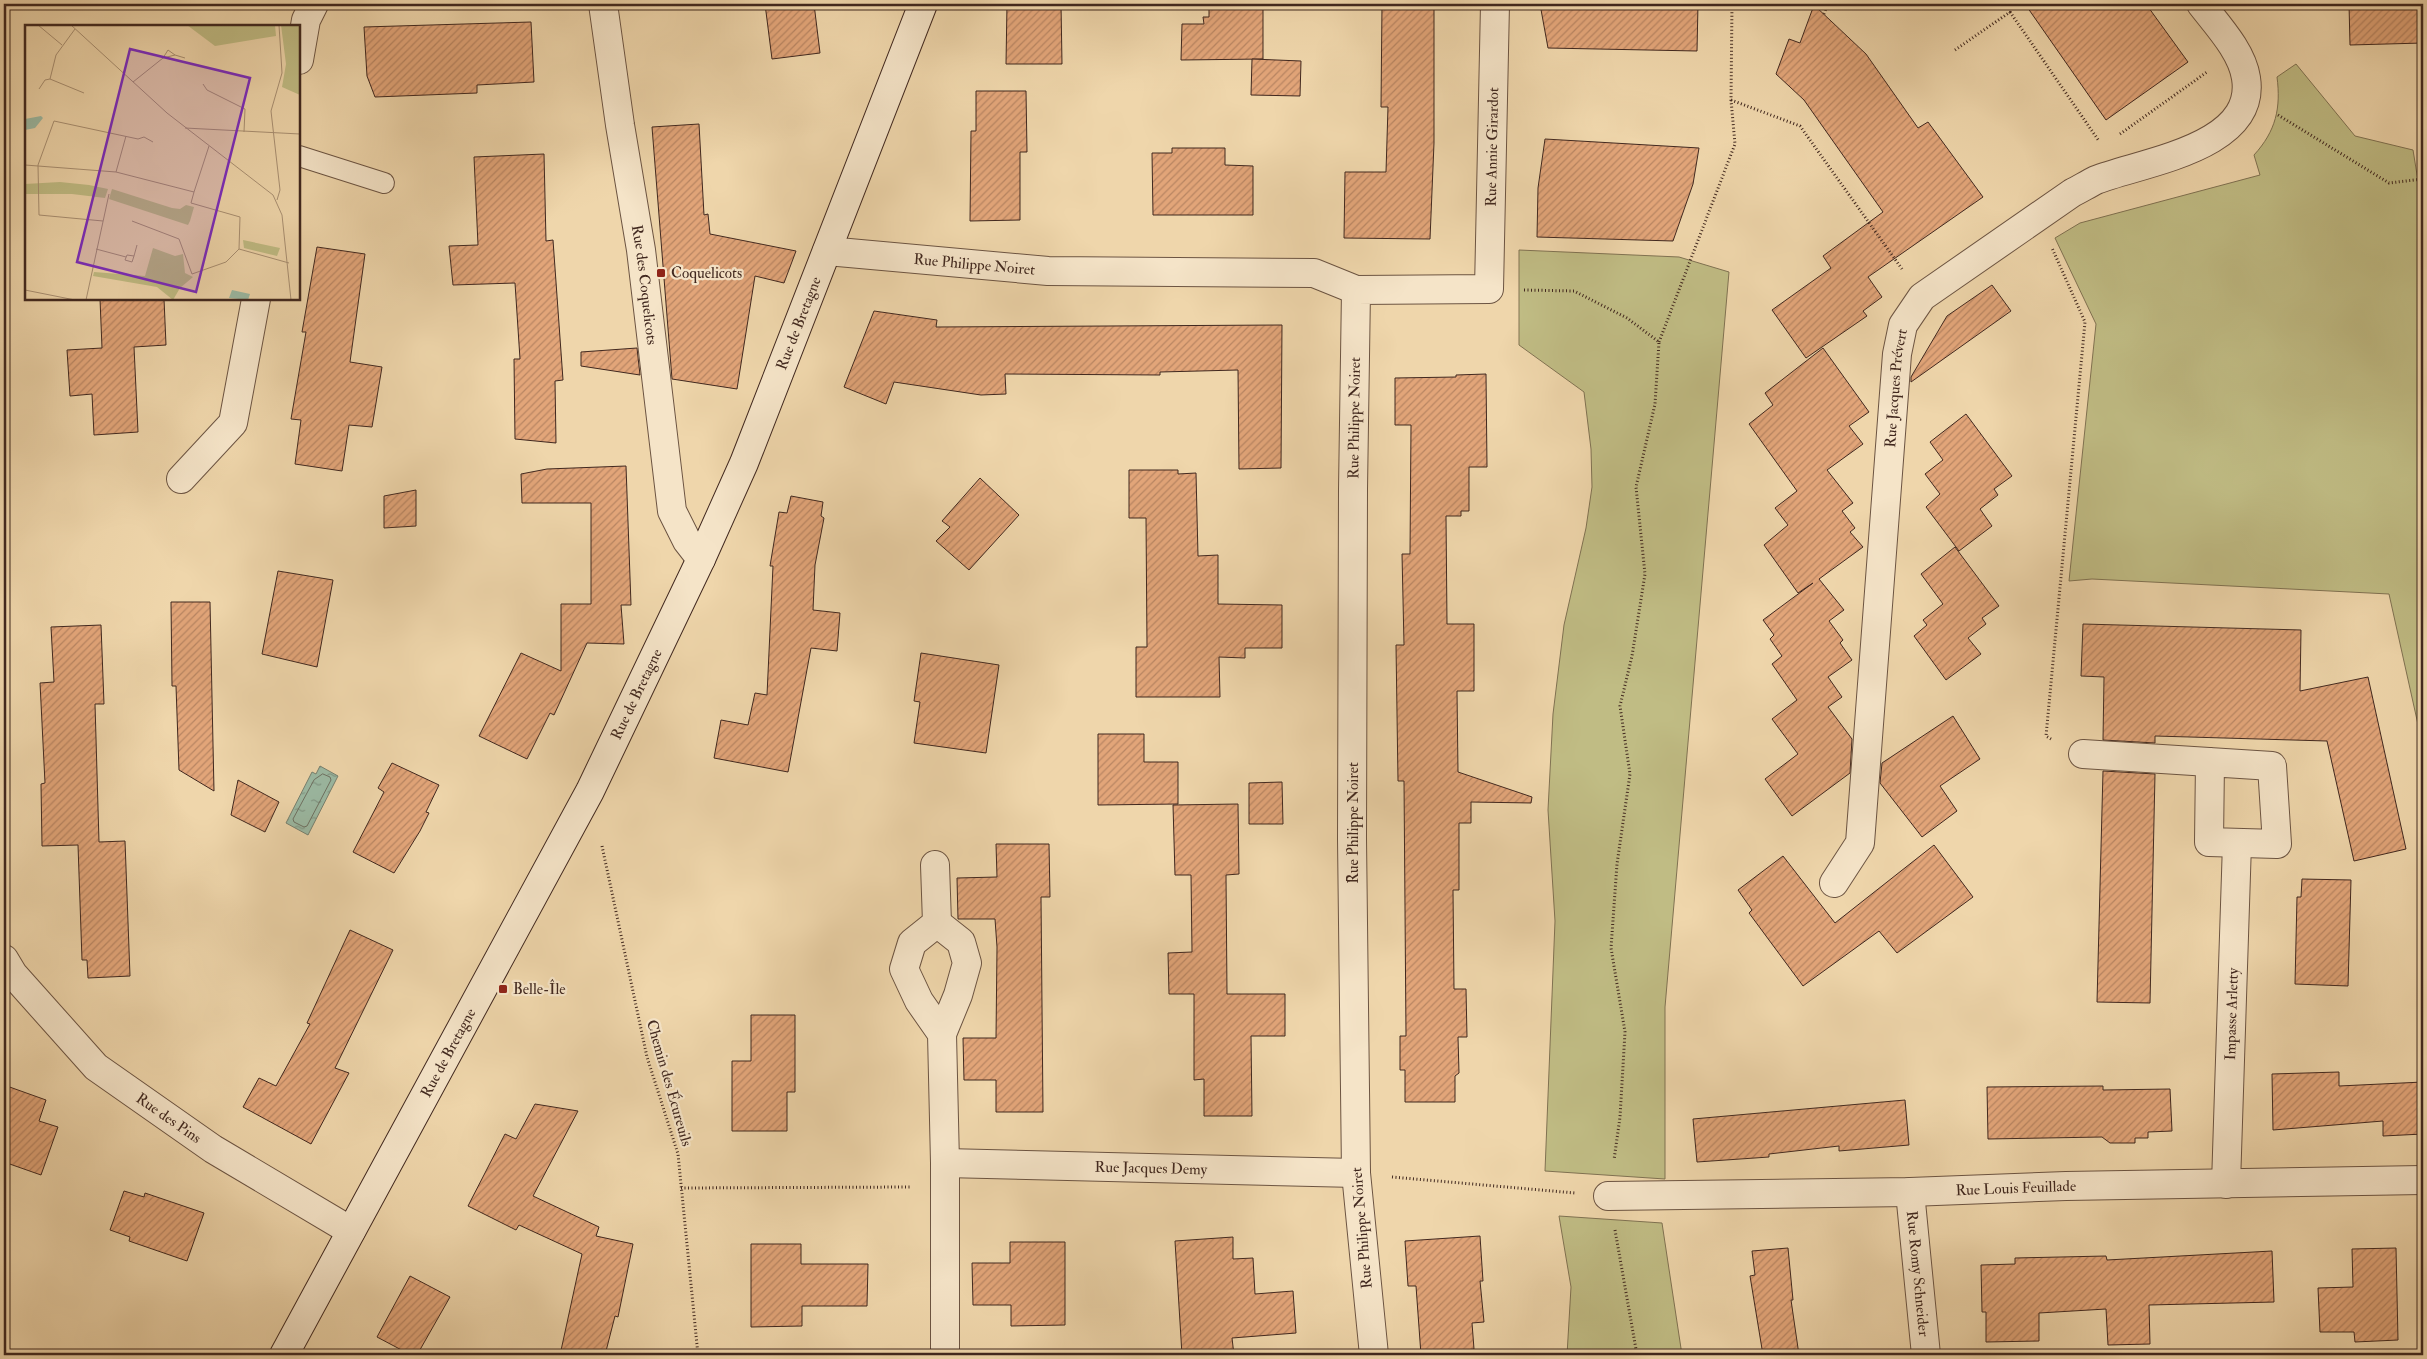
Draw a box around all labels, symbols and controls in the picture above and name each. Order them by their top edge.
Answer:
inset map [25,25,300,300]
street label: Rue Annie Girardot [1481,87,1503,207]
street label: Rue des Coquelicots [627,223,662,346]
street label: Rue Philippe Noiret [913,249,1036,279]
place label: Coquelicots [671,264,742,283]
marker: Coquelicots [655,267,667,279]
street label: Rue de Bretagne [772,274,825,373]
street label: Rue Jacques Prévert [1880,327,1912,448]
street label: Rue Philippe Noiret [1344,357,1365,479]
street label: Rue de Bretagne [606,646,666,743]
street label: Rue Philippe Noiret [1344,762,1364,884]
street label: Impasse Arletty [2220,967,2242,1061]
place label: Belle-Île [513,979,565,999]
marker: Belle-Île [497,983,509,995]
street label: Rue de Bretagne [416,1005,480,1101]
street label: Chemin des Écureuils [642,1017,698,1148]
street label: Rue des Pins [132,1089,205,1147]
street label: Rue Jacques Demy [1094,1157,1208,1179]
street label: Rue Philippe Noiret [1347,1166,1378,1289]
street label: Rue Louis Feuillade [1955,1176,2076,1200]
street label: Rue Romy Schneider [1902,1210,1934,1338]

